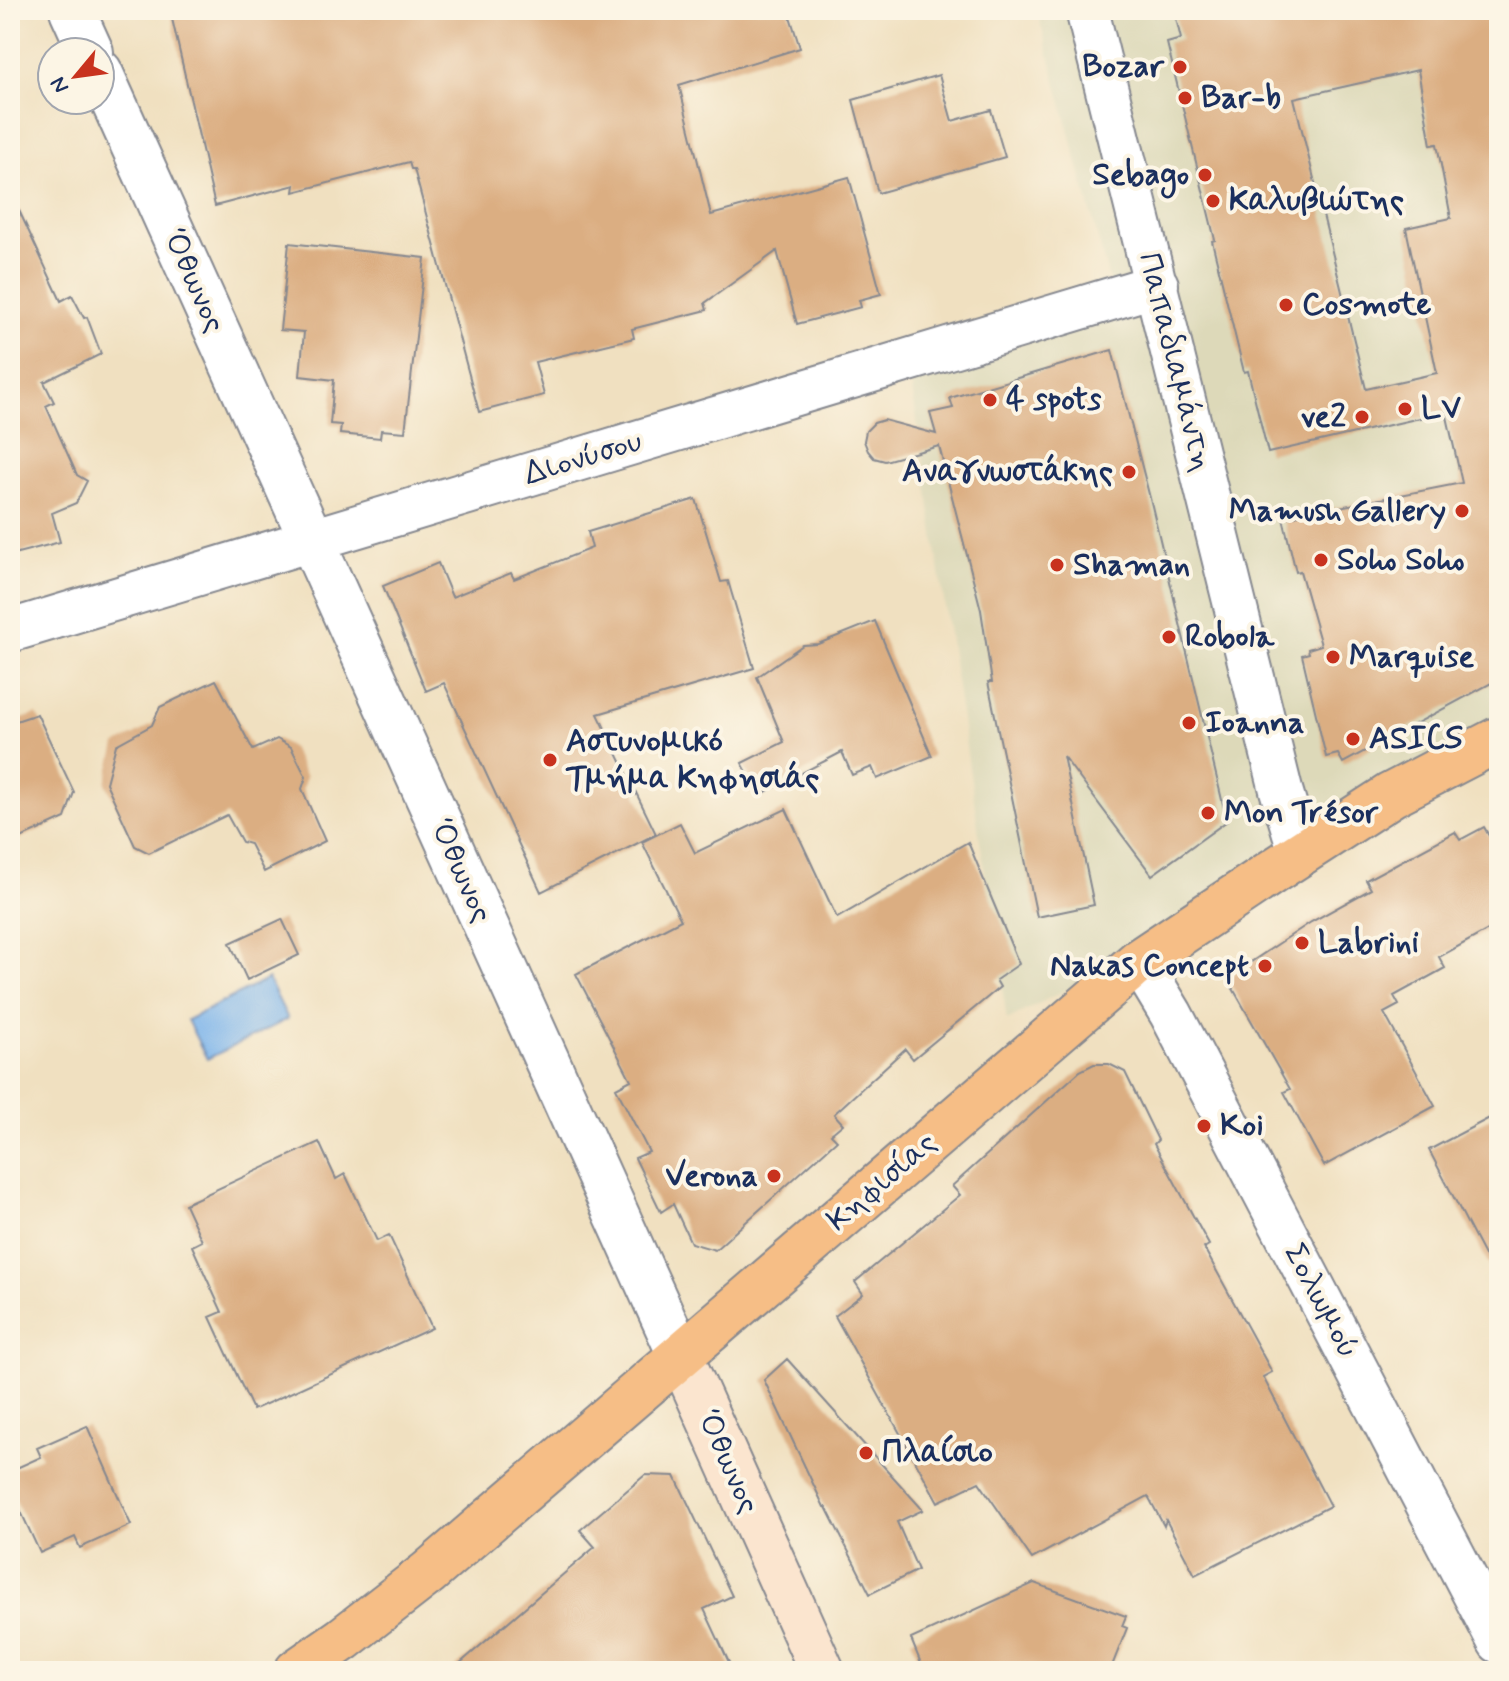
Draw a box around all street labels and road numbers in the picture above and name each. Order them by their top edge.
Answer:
street label: Όθωνος [153,222,235,340]
street label: Παπαδιαμάντη [1128,248,1222,476]
street label: Διονύσου [519,420,647,496]
street label: Όθωνος [420,812,502,930]
street label: Κηφισίας [818,1123,946,1241]
street label: Σολωμού [1273,1236,1369,1366]
street label: Όθωνος [687,1403,769,1521]

